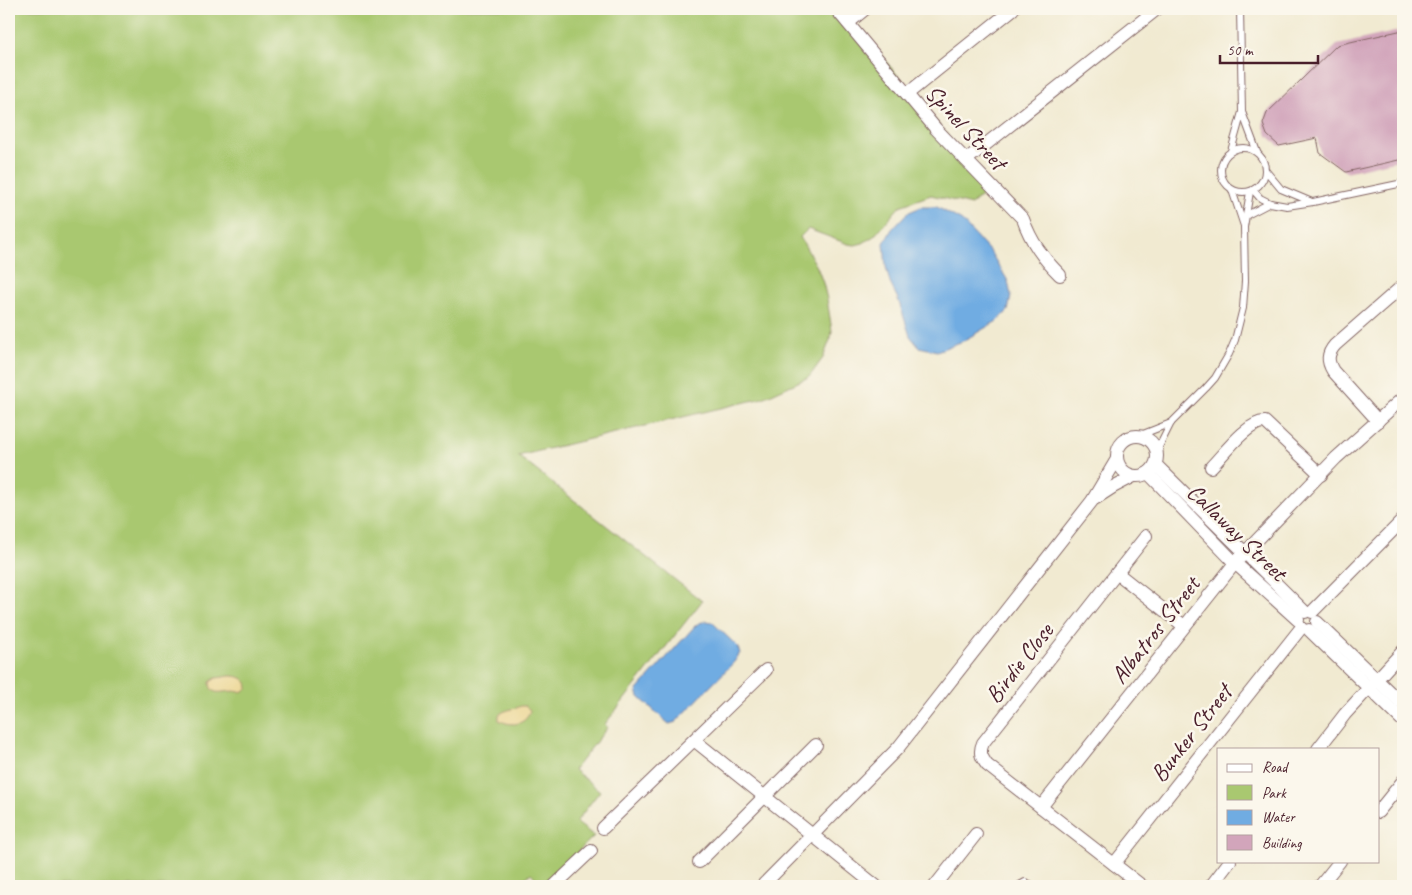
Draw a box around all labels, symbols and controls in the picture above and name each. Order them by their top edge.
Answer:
scale bar [1220,32,1317,64]
text: 50 m [1227,41,1254,60]
street label: Spinel Street [919,78,1015,178]
street label: Callaway Street [1181,477,1295,589]
street label: Albatros Street [1104,569,1207,690]
street label: Birdie Close [978,615,1061,709]
street label: Bunker Street [1144,676,1240,788]
legend [1217,748,1380,862]
text: Road [1262,758,1289,777]
text: Park [1262,784,1287,803]
text: Water [1262,808,1296,827]
text: Building [1262,834,1302,853]

